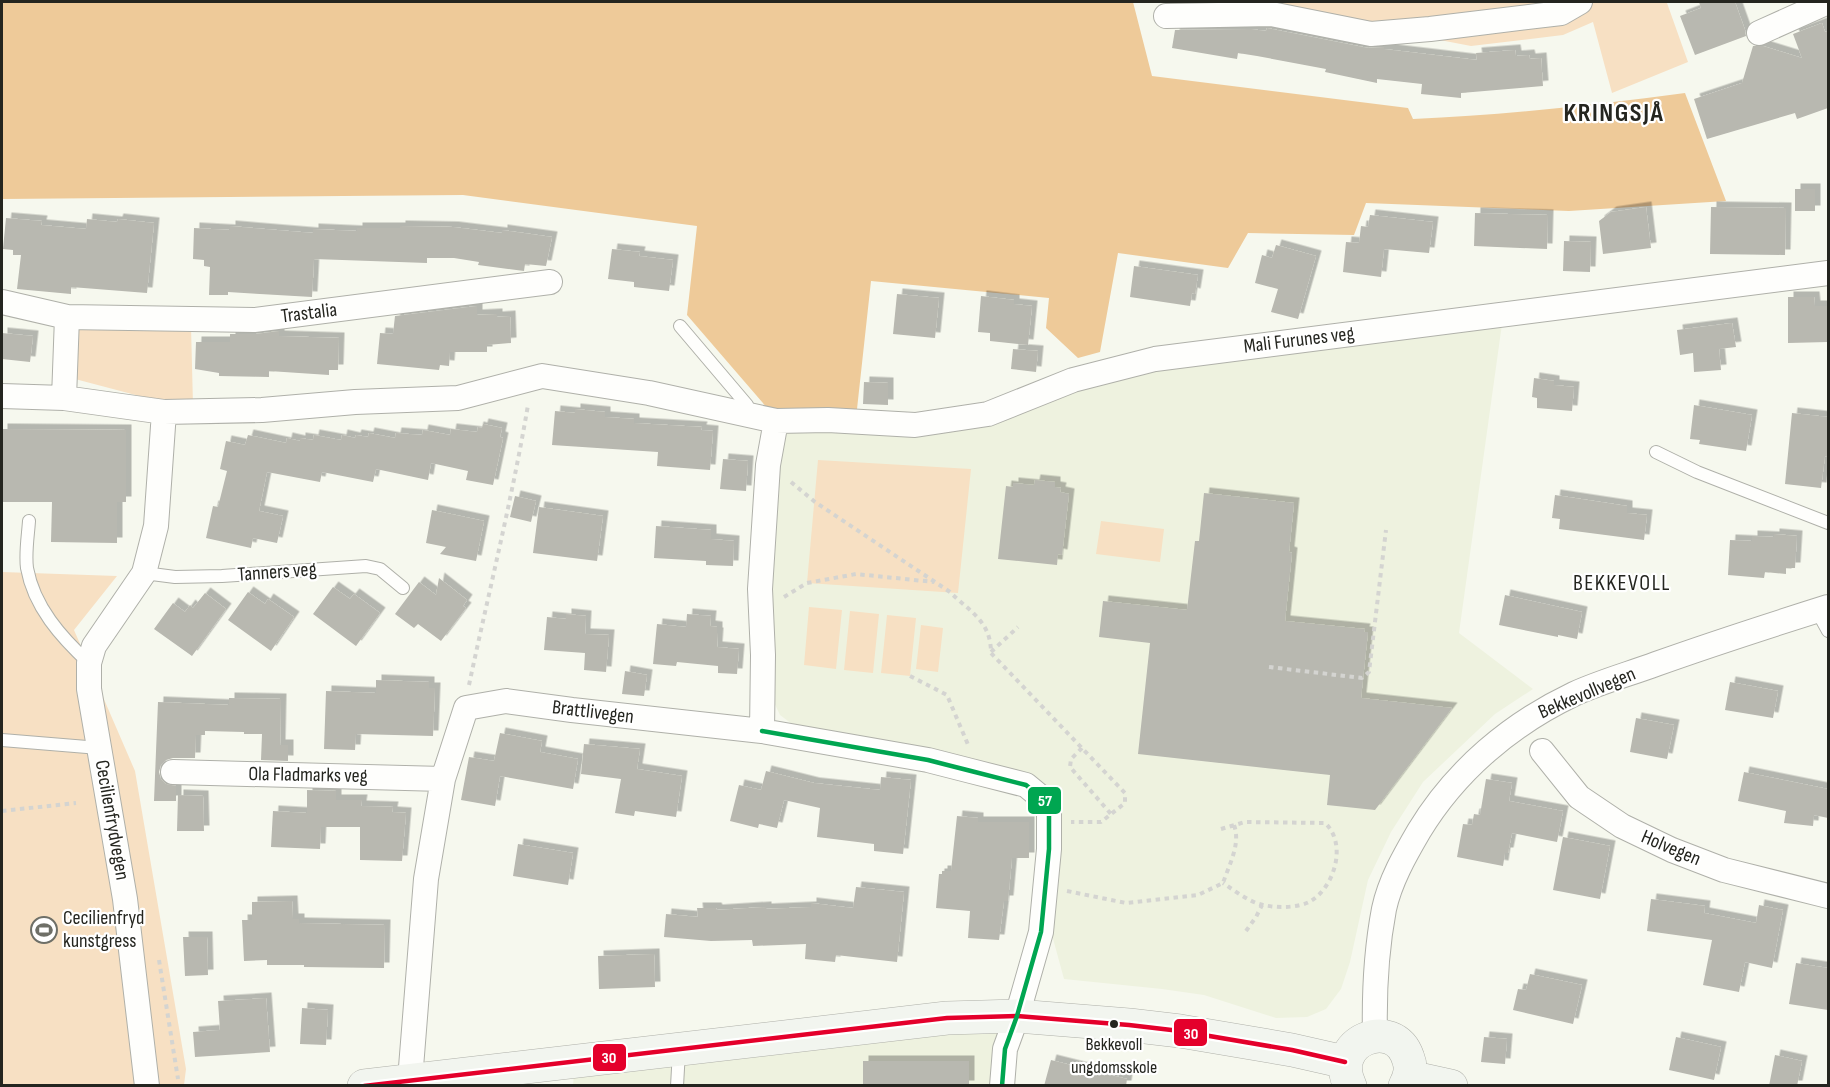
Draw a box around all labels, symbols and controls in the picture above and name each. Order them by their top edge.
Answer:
district label: KRINGSJÅ [1564,98,1664,129]
street label: Trastalia [280,298,338,328]
street label: Mali Furunes veg [1242,321,1356,359]
street label: Tanners veg [237,557,317,587]
district label: BEKKEVOLL [1573,570,1671,597]
street label: Bekkevollvegen [1535,662,1639,724]
street label: Brattlivegen [551,695,635,729]
street label: Cecilienfrydvegen [90,758,134,882]
street label: Ola Fladmarks veg [248,762,368,788]
line badge: 57 [1027,786,1062,815]
text: 57 [1038,792,1052,811]
street label: Holvegen [1638,825,1704,871]
place label: Cecilienfryd kunstgress [63,906,144,953]
sports icon: Cecilienfryd kunstgress [29,915,59,945]
marker: Bekkevoll ungdomsskole [1108,1018,1120,1030]
line badge: 30 [1173,1018,1208,1047]
text: 30 [1184,1025,1198,1044]
place label: Bekkevoll ungdomsskole [1071,1034,1157,1078]
line badge: 30 [592,1043,627,1072]
text: 30 [602,1049,616,1068]

